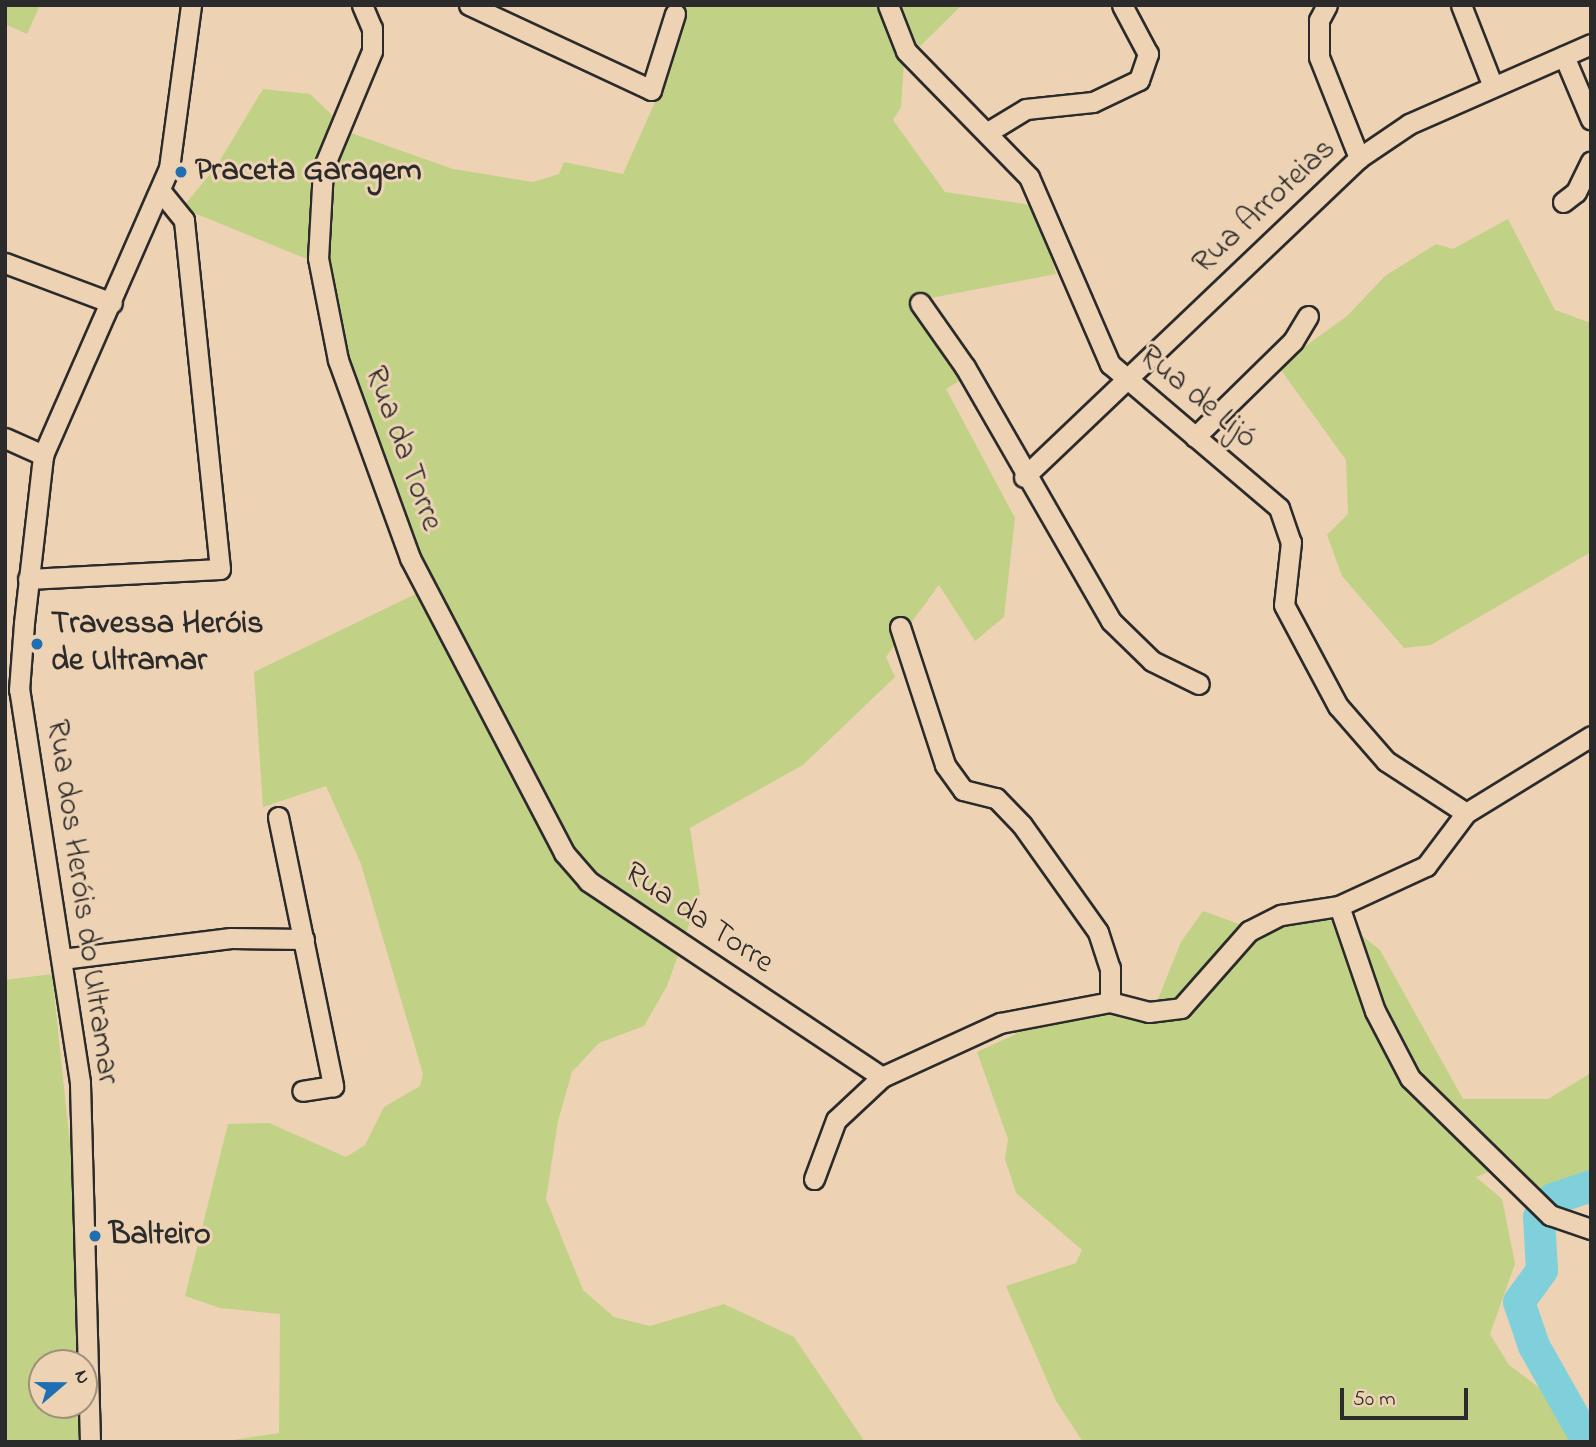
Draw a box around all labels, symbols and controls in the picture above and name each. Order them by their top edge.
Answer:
street label: Rua Arroteias [1185,131,1345,283]
place label: Praceta Garagem [195,153,421,191]
marker: Praceta Garagem [173,164,189,180]
street label: Rua de Lijó [1130,338,1264,458]
street label: Rua da Torre [354,361,450,537]
place label: Travessa Heróis de Ultramar [51,607,264,682]
marker: Travessa Heróis de Ultramar [29,636,45,652]
street label: Rua dos Heróis do Ultramar [36,717,126,1087]
street label: Rua da Torre [616,855,780,983]
place label: Balteiro [109,1217,211,1255]
marker: Balteiro [87,1228,103,1244]
north arrow [28,1349,98,1419]
text: N [66,1367,96,1388]
scale bar [1344,1374,1472,1418]
text: 50 m [1353,1385,1396,1415]

